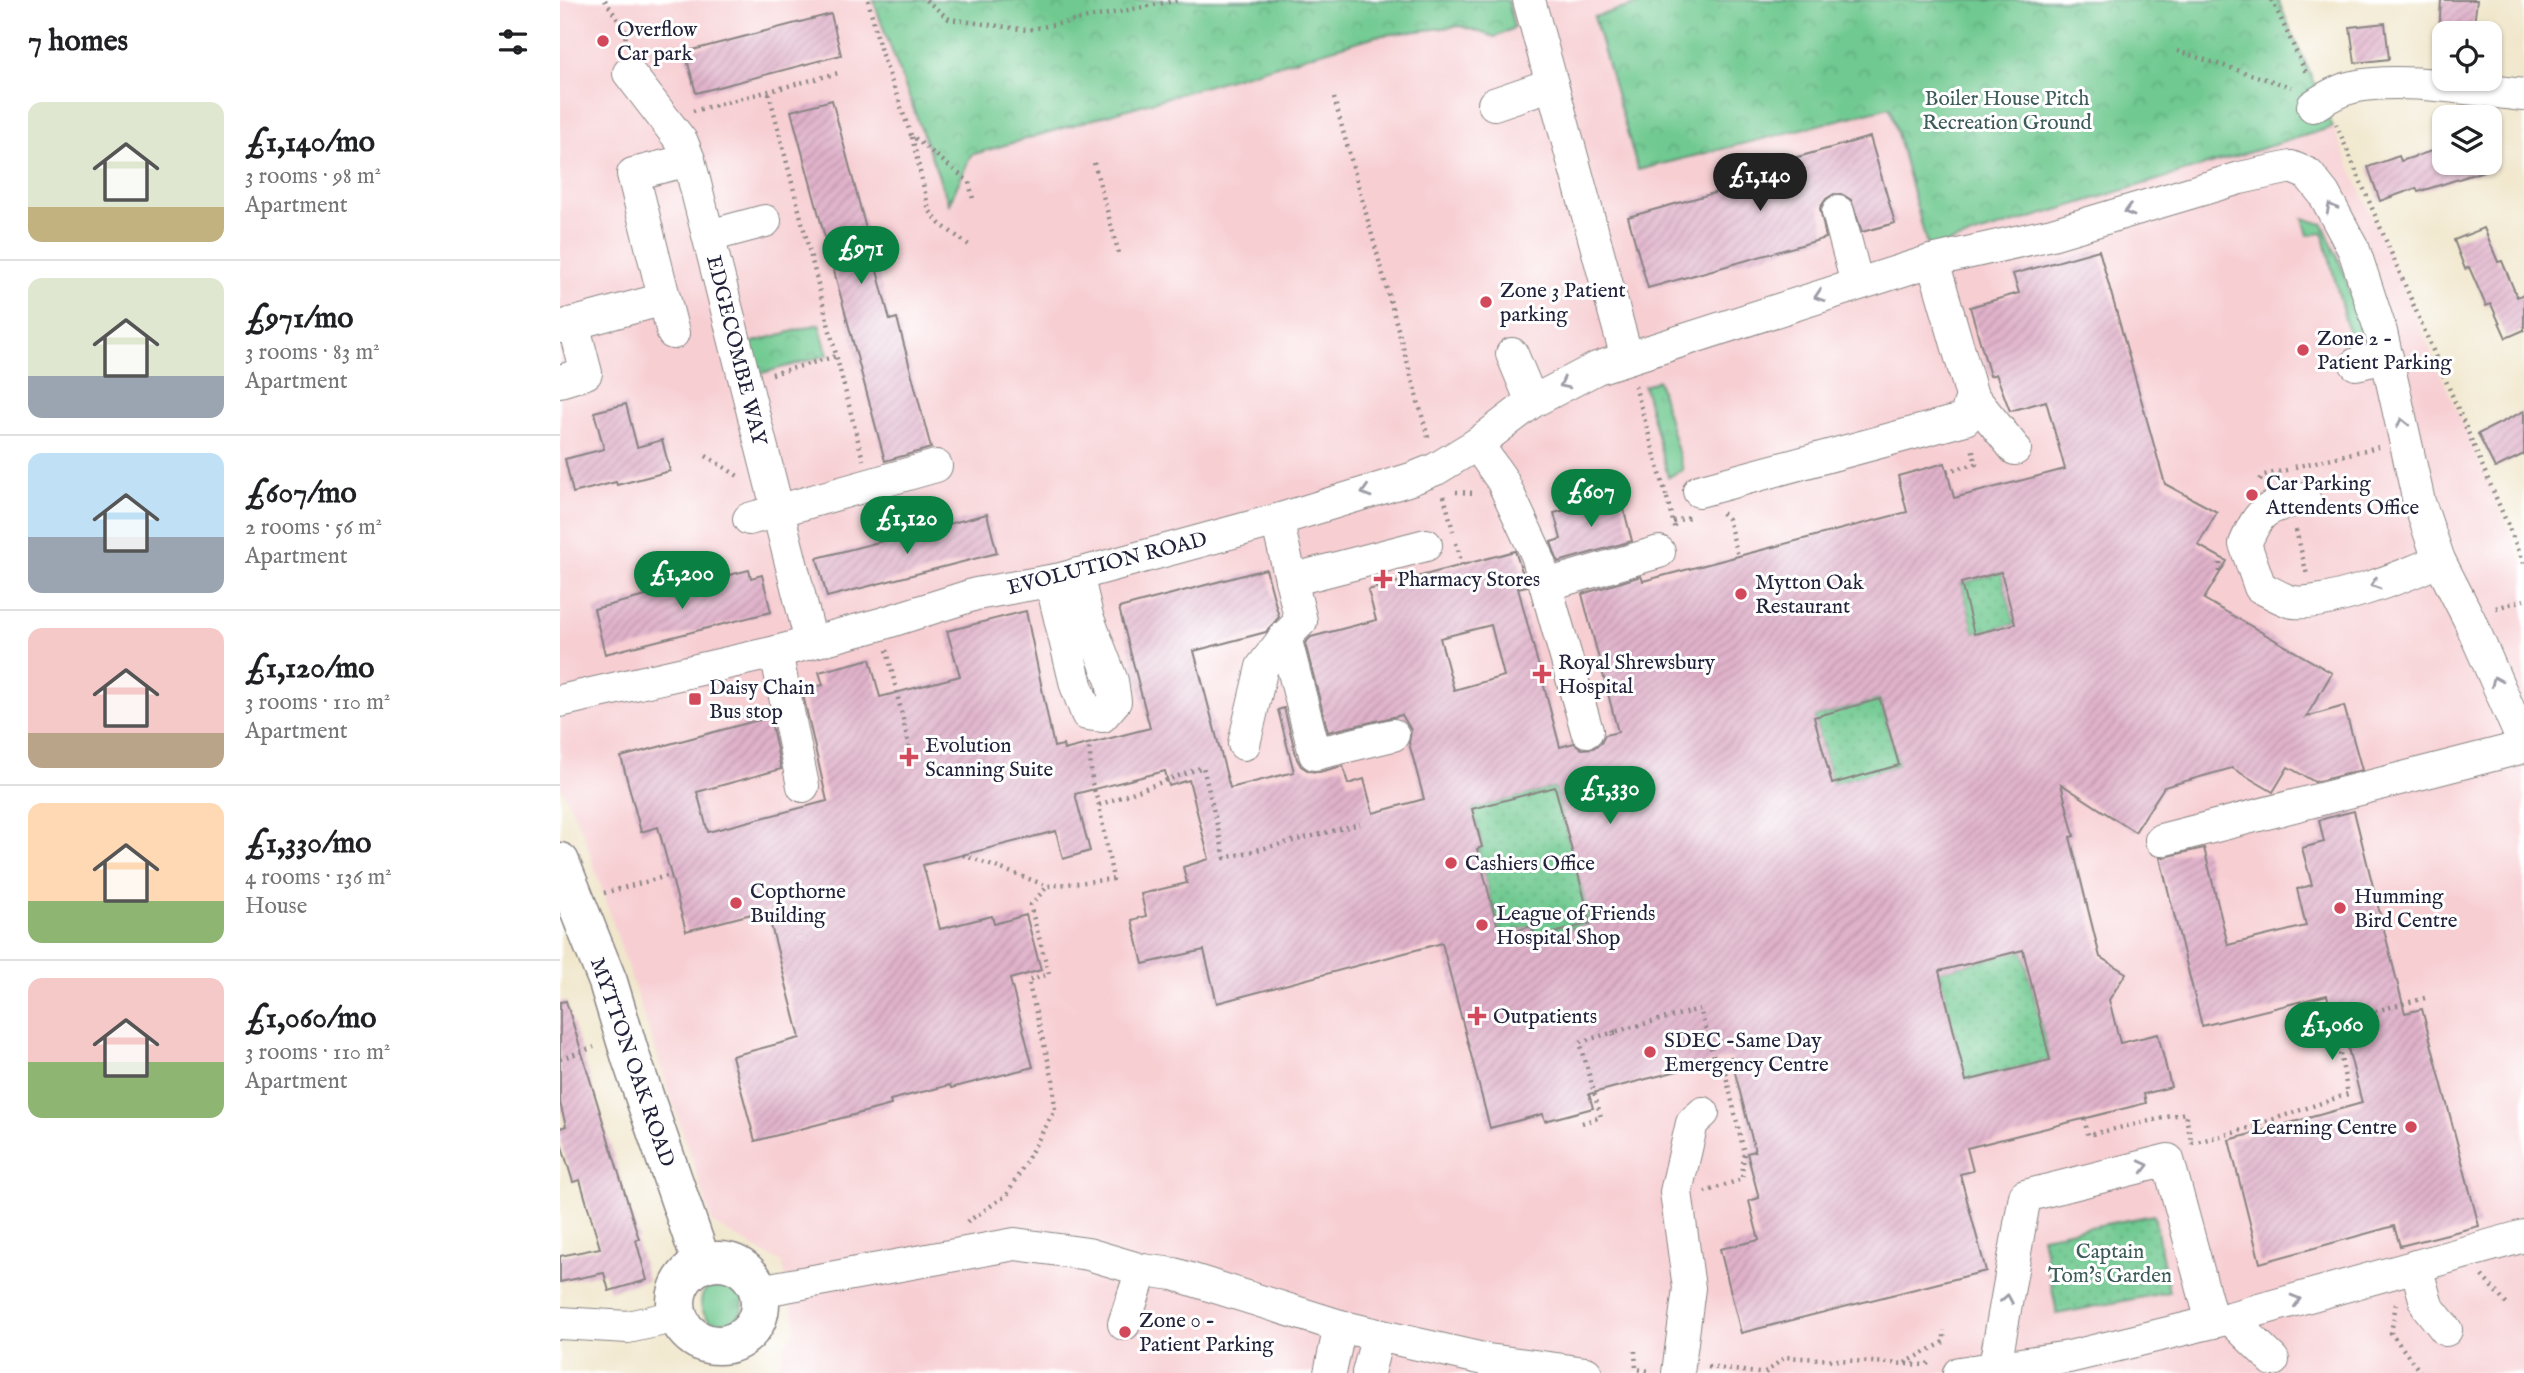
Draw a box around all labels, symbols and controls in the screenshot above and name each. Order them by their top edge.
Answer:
place label: Overflow Car park [617,17,698,68]
map controls [2432,21,2502,175]
button: locate [2432,21,2502,91]
text: 7 homes [28,23,128,61]
icon: filters [494,23,532,61]
marker: Overflow Car park [595,33,611,49]
park label: Boiler House Pitch Recreation Ground [1922,86,2093,137]
button: layers [2432,105,2502,175]
text: £1,140/mo [245,124,375,162]
icon: home [84,130,168,214]
pin: £1,140 [1703,154,1817,213]
text: £1,140 [1729,161,1791,190]
text: 3 rooms · 98 m² [245,162,381,191]
text: Apartment [245,191,348,220]
one-way arrow [2326,202,2340,215]
one-way arrow [2123,203,2135,217]
pin: £971 [820,226,902,286]
text: £971 [838,234,884,263]
street label: EDGECOMBE WAY [699,253,773,450]
place label: Zone 3 Patient parking [1500,278,1626,329]
one-way arrow [1813,288,1825,303]
marker: Zone 3 Patient parking [1478,294,1494,310]
text: £971/mo [245,300,354,338]
icon: home [84,306,168,390]
place label: Zone 2 - Patient Parking [2317,326,2452,377]
text: 3 rooms · 83 m² [245,338,380,367]
marker: Zone 2 - Patient Parking [2295,342,2311,358]
text: Apartment [245,367,348,396]
one-way arrow [1559,376,1572,390]
one-way arrow [2396,417,2410,429]
pin: £607 [1550,470,1632,529]
place label: Car Parking Attendents Office [2265,471,2419,522]
text: £607/mo [245,475,357,513]
text: £607 [1567,477,1615,506]
icon: home [84,481,168,565]
one-way arrow [1361,484,1373,499]
marker: Car Parking Attendents Office [2244,487,2260,503]
pin: £1,120 [850,496,964,556]
text: £1,120 [876,504,938,533]
text: 2 rooms · 56 m² [245,513,382,542]
street label: EVOLUTION ROAD [1005,527,1210,602]
text: Apartment [245,542,348,571]
pin: £1,200 [625,552,739,611]
text: £1,200 [650,559,714,588]
place label: Pharmacy Stores [1397,567,1540,594]
place label: Mytton Oak Restaurant [1755,570,1864,621]
marker: Pharmacy Stores [1375,571,1391,587]
one-way arrow [2369,576,2381,591]
marker: Mytton Oak Restaurant [1733,586,1749,602]
text: £1,120/mo [245,650,374,688]
place label: Royal Shrewsbury Hospital [1558,650,1716,701]
icon: home [84,656,168,740]
marker: Royal Shrewsbury Hospital [1532,664,1552,684]
place label: Daisy Chain Bus stop [709,675,815,726]
one-way arrow [2491,676,2505,688]
text: 3 rooms · 110 m² [245,688,390,717]
marker: Daisy Chain Bus stop [687,691,703,707]
text: Apartment [245,717,348,746]
place label: Evolution Scanning Suite [925,733,1053,784]
marker: Evolution Scanning Suite [899,747,919,767]
pin: £1,330 [1553,766,1667,826]
text: £1,330 [1580,774,1640,803]
text: £1,330/mo [245,825,372,863]
icon: home [84,831,168,915]
place label: Cashiers Office [1465,851,1595,878]
marker: Cashiers Office [1443,855,1459,871]
text: 4 rooms · 136 m² [245,863,392,892]
place label: Copthorne Building [750,879,846,930]
place label: Humming Bird Centre [2354,884,2458,935]
text: House [245,892,307,921]
marker: Copthorne Building [728,895,744,911]
marker: Humming Bird Centre [2332,900,2348,916]
place label: League of Friends Hospital Shop [1496,901,1655,952]
marker: League of Friends Hospital Shop [1474,917,1490,933]
street label: MYTTON OAK ROAD [583,954,680,1171]
text: £1,060/mo [245,1000,377,1038]
pin: £1,060 [2275,1002,2389,1062]
place label: Outpatients [1493,1004,1597,1031]
icon: home [84,1006,168,1090]
marker: Outpatients [1467,1006,1487,1026]
text: £1,060 [2301,1010,2363,1039]
place label: SDEC -Same Day Emergency Centre [1664,1028,1829,1079]
text: 3 rooms · 110 m² [245,1038,390,1067]
marker: SDEC -Same Day Emergency Centre [1642,1044,1658,1060]
text: Apartment [245,1067,348,1096]
place label: Learning Centre [2251,1115,2397,1142]
marker: Learning Centre [2403,1119,2419,1135]
one-way arrow [2138,1160,2150,1174]
park label: Captain Tom's Garden [2048,1239,2172,1290]
one-way arrow [1999,1293,2014,1305]
one-way arrow [2290,1293,2302,1308]
place label: Zone 0 - Patient Parking [1139,1308,1274,1359]
marker: Zone 0 - Patient Parking [1117,1324,1133,1340]

